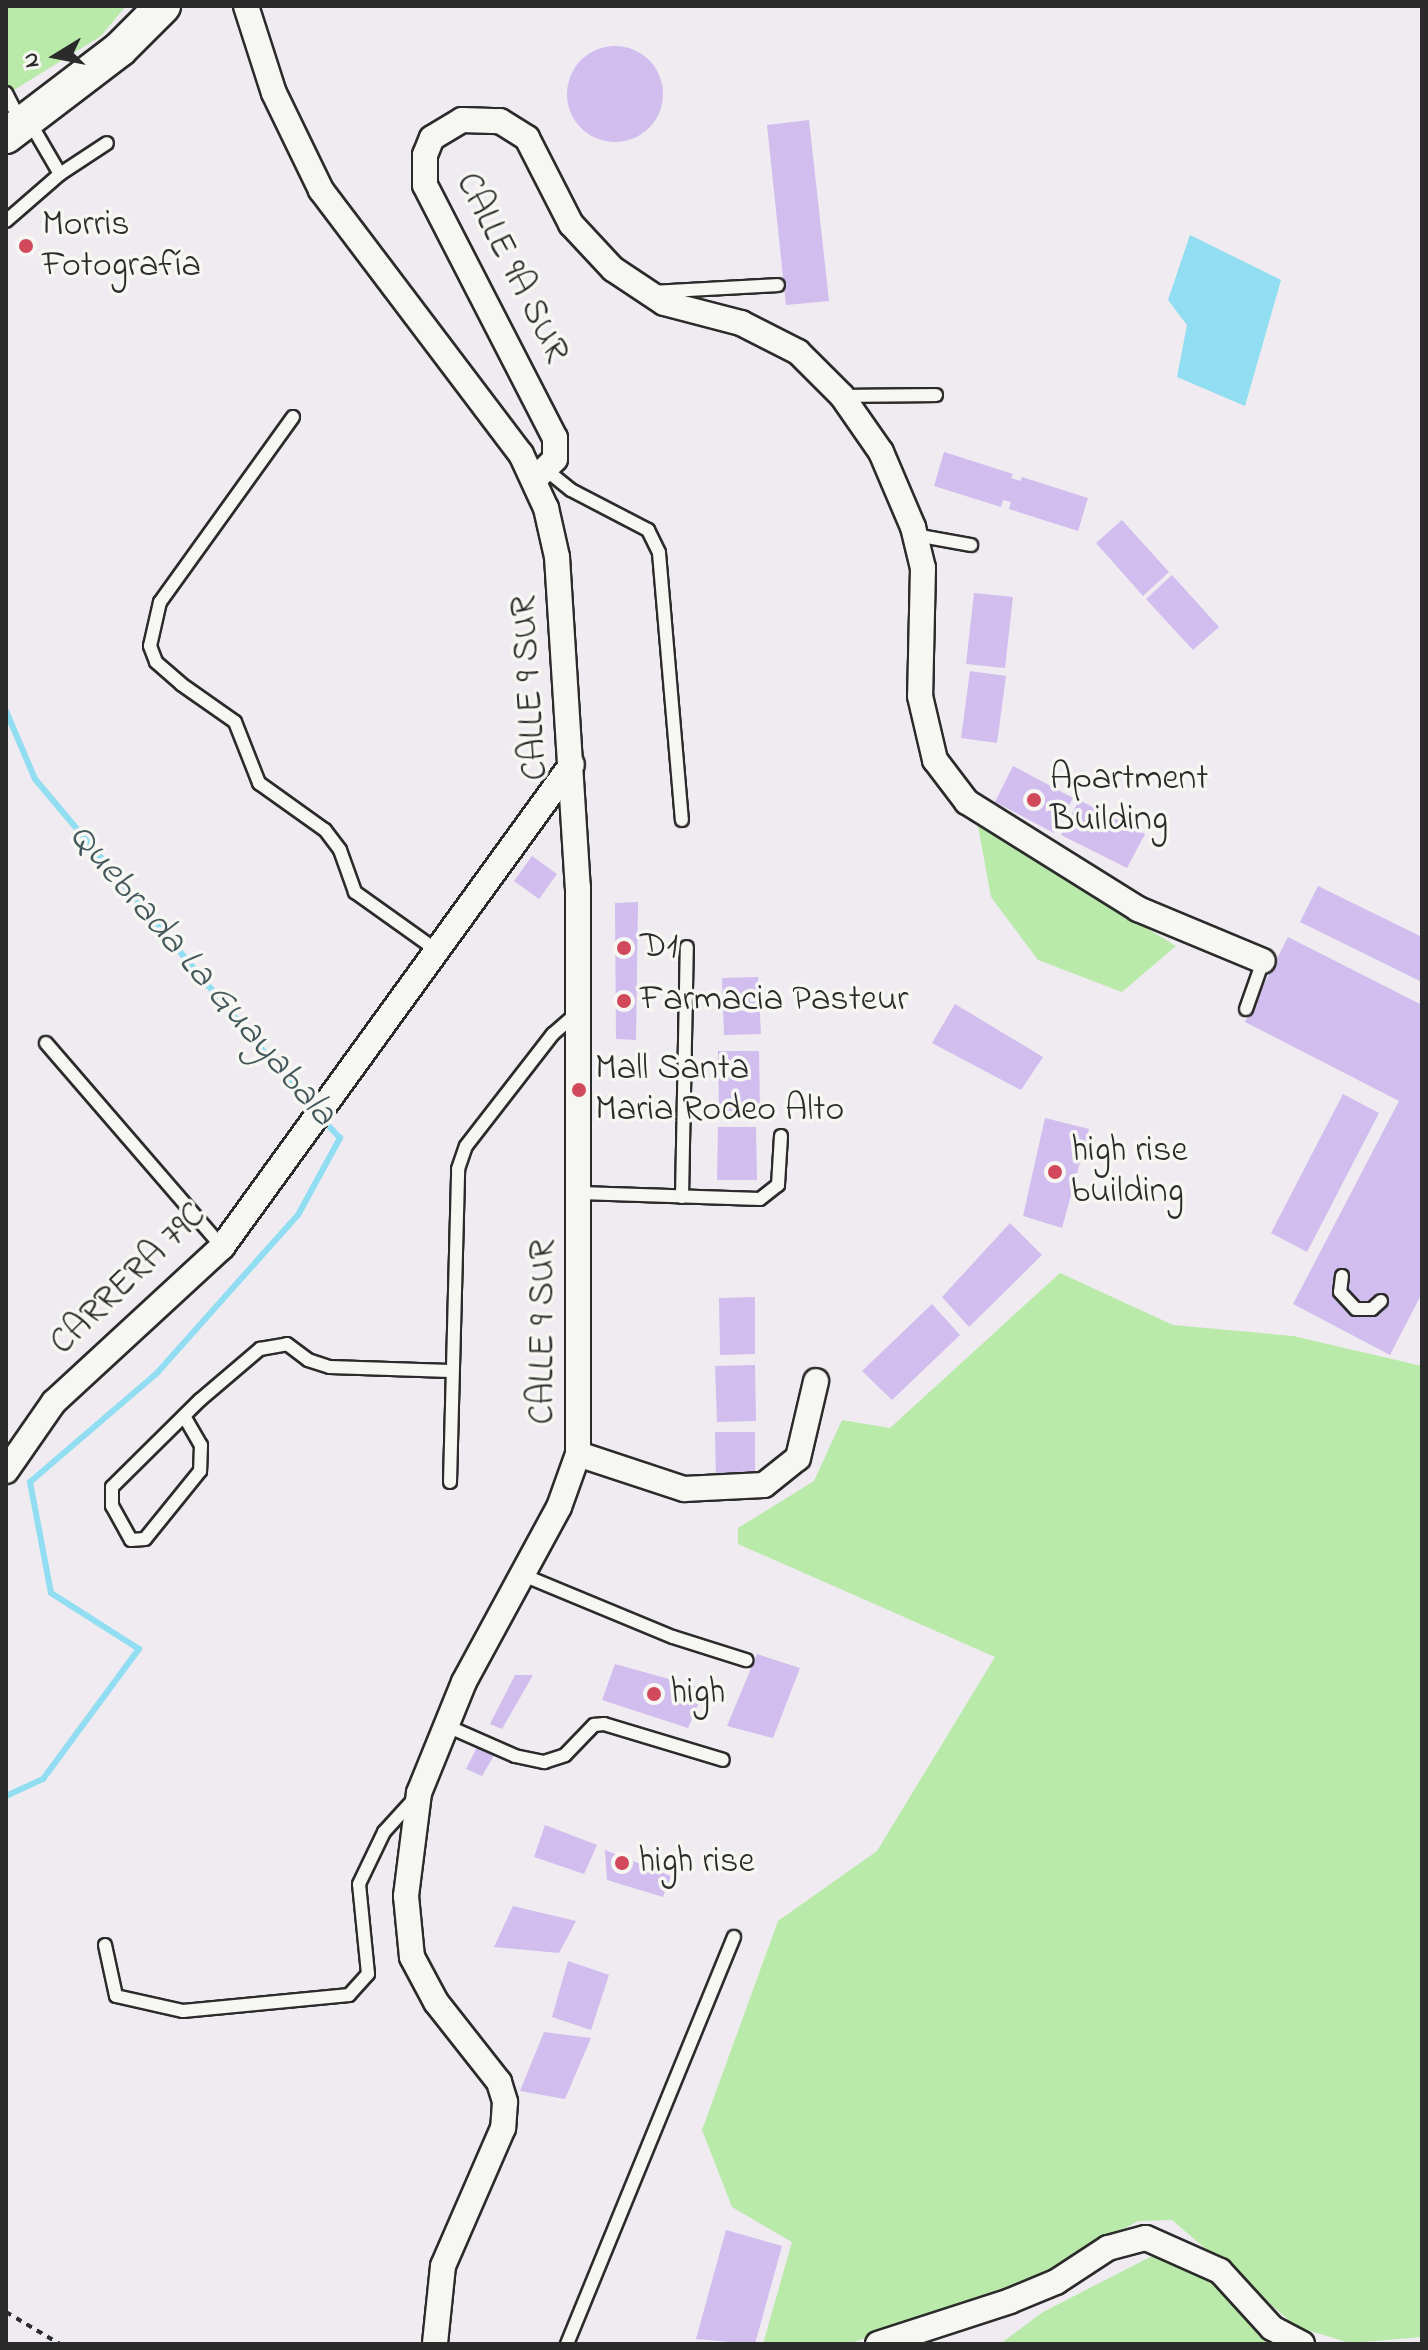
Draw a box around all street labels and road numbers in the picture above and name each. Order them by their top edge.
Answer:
street label: CALLE 9A SUR [445,166,577,370]
street label: CALLE 9 SUR [503,594,559,782]
street label: CARRERA 79C [42,1195,216,1365]
street label: CALLE 9 SUR [522,1239,566,1425]

